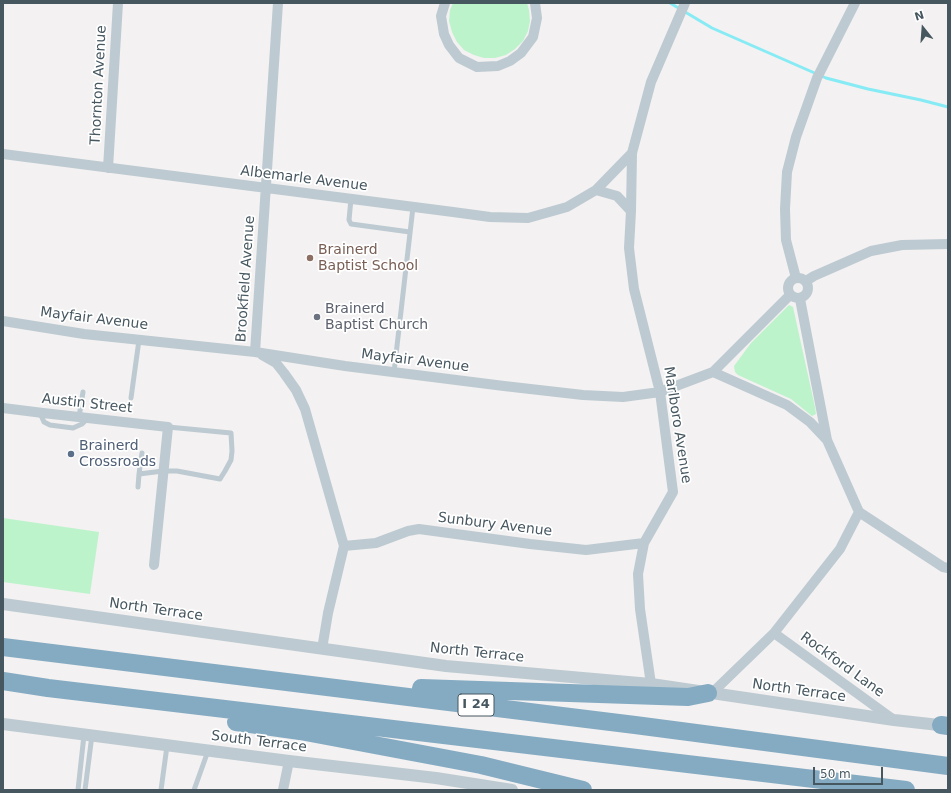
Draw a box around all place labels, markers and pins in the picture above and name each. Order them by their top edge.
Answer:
place label: Brainerd Baptist School [318,242,418,274]
marker: Brainerd Baptist School [305,253,315,263]
place label: Brainerd Baptist Church [325,301,428,334]
marker: Brainerd Baptist Church [312,312,322,322]
place label: Brainerd Crossroads [79,438,156,470]
marker: Brainerd Crossroads [66,449,76,459]

